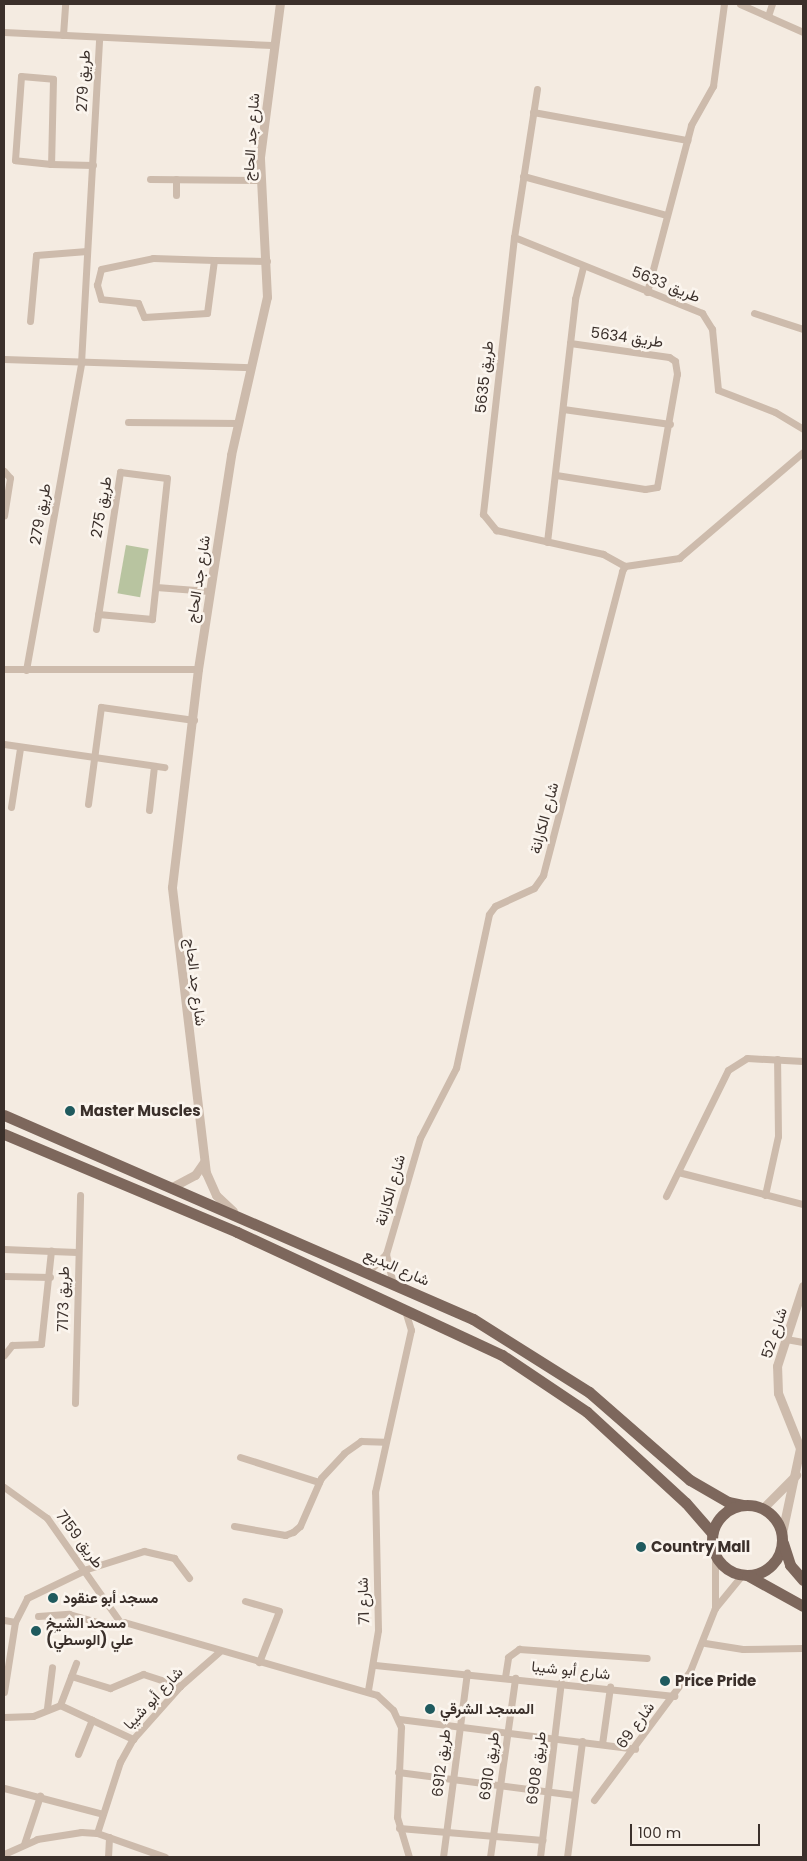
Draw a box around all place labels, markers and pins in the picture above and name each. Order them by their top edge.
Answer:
place label: Master Muscles [80,1102,201,1120]
marker: Master Muscles [64,1105,76,1117]
place label: Country Mall [651,1538,750,1556]
marker: Country Mall [635,1541,647,1553]
place label: مسجد أبو عنقود [63,1589,158,1607]
marker: مسجد أبو عنقود [47,1592,59,1604]
place label: مسجد الشيخ علي (الوسطي) [46,1613,133,1648]
marker: مسجد الشيخ علي (الوسطي) [30,1625,42,1637]
place label: Price Pride [675,1672,756,1690]
marker: Price Pride [659,1675,671,1687]
place label: المسجد الشرقي [440,1700,534,1718]
marker: المسجد الشرقي [424,1703,436,1715]

